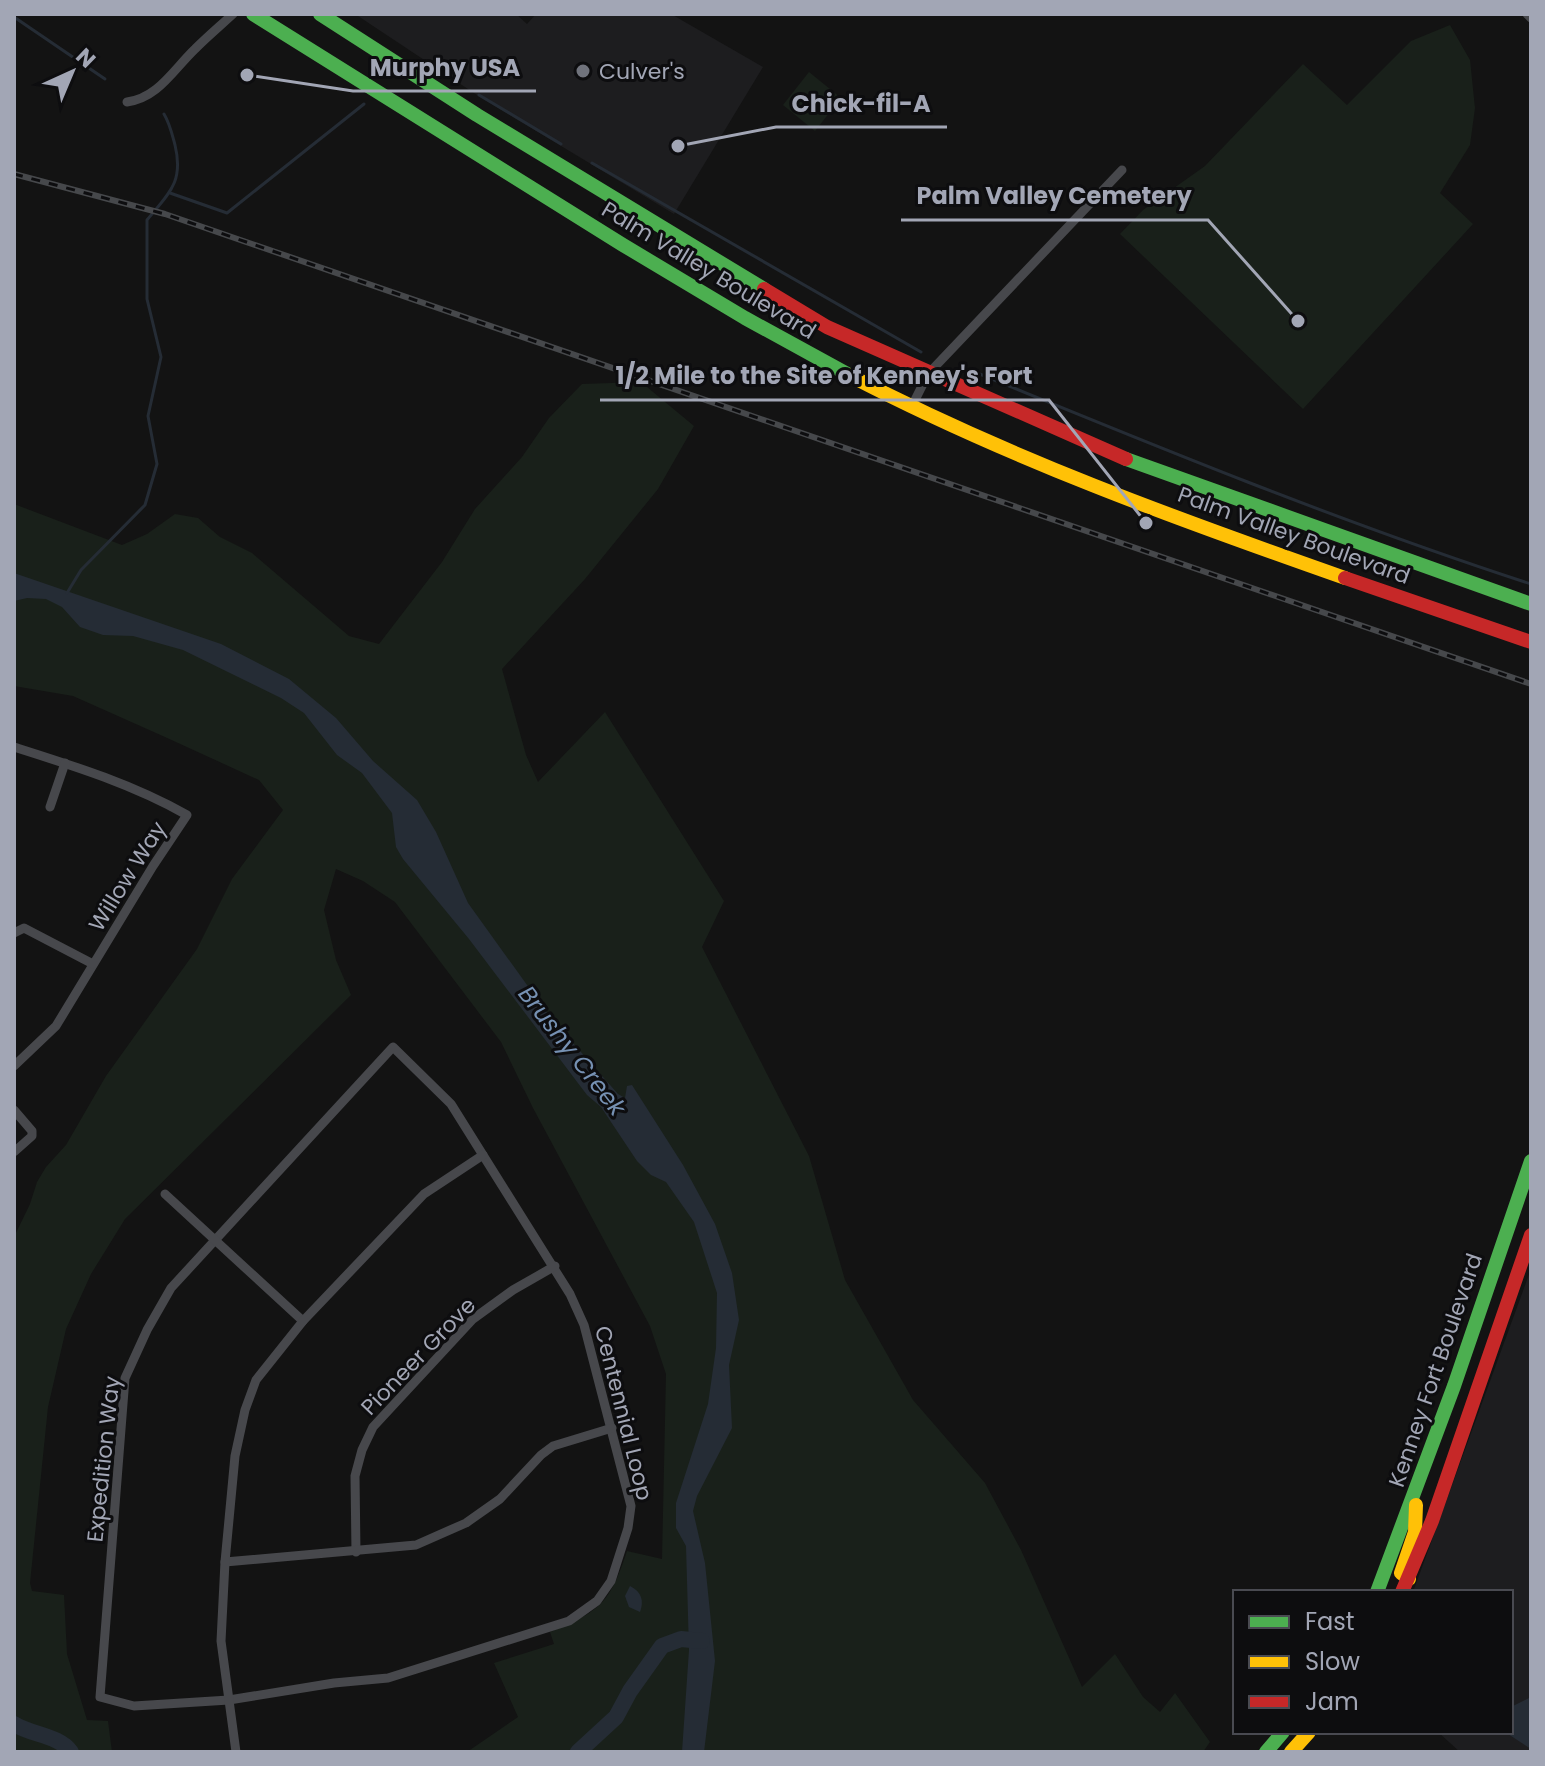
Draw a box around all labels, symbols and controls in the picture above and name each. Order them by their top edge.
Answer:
north arrow [32,32,112,112]
text: N [69,41,102,75]
callout: Murphy USA [353,43,536,91]
text: Murphy USA [370,51,521,84]
place label: Culver's [599,56,685,87]
marker: Culver's [574,62,592,80]
callout: Chick-fil-A [776,79,947,127]
text: Chick-fil-A [791,87,931,120]
callout: Palm Valley Cemetery [901,172,1208,220]
text: Palm Valley Cemetery [916,179,1192,212]
street label: Palm Valley Boulevard [596,194,822,347]
callout: 1/2 Mile to the Site of Kenney's Fort [600,352,1049,400]
text: 1/2 Mile to the Site of Kenney's Fort [615,359,1033,392]
street label: Palm Valley Boulevard [1173,479,1414,592]
street label: Willow Way [81,815,174,937]
water label: Brushy Creek [511,979,635,1124]
street label: Kenney Fort Boulevard [1381,1249,1490,1491]
street label: Pioneer Grove [354,1291,483,1422]
street label: Centennial Loop [587,1323,660,1504]
street label: Expedition Way [79,1374,128,1544]
legend [1233,1590,1513,1734]
text: Fast [1305,1605,1355,1638]
text: Slow [1305,1645,1360,1678]
text: Jam [1305,1685,1359,1718]

